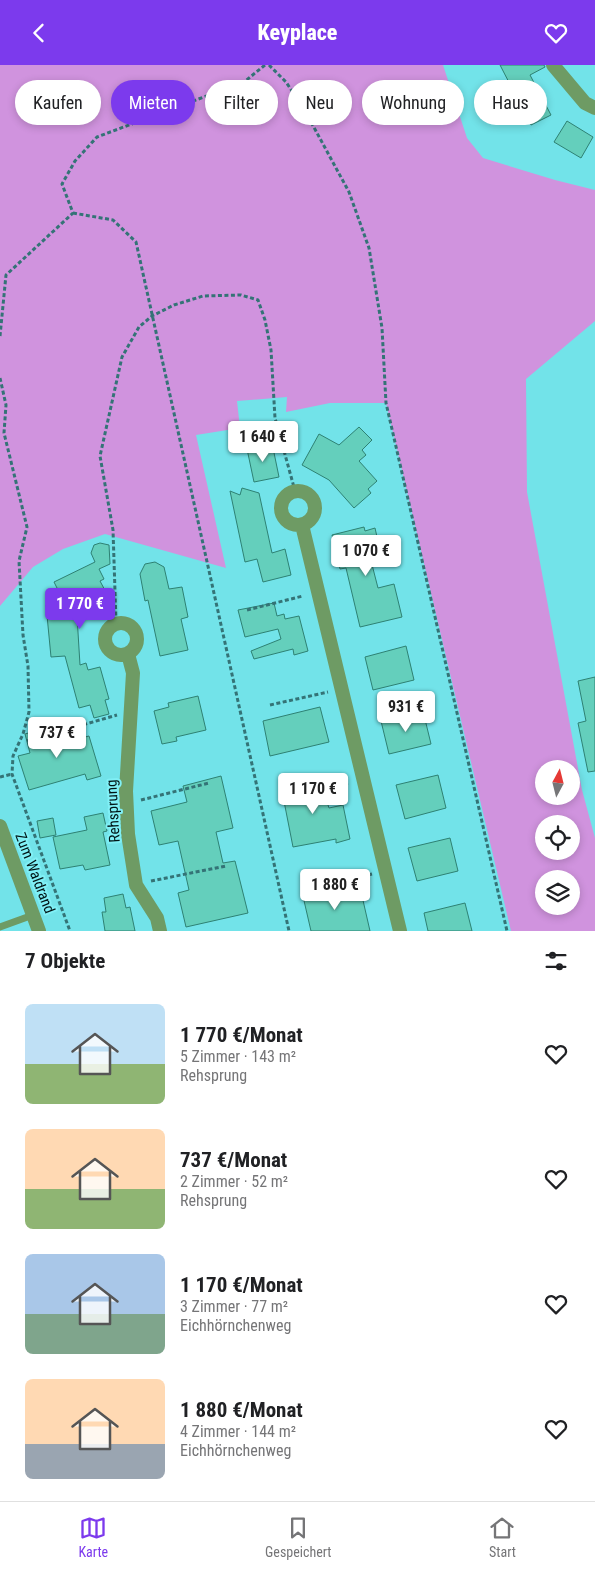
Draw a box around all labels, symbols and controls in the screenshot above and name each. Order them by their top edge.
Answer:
icon: back [25,19,53,47]
icon: heart [542,19,570,47]
text: Keyplace [258,20,337,45]
chip: Kaufen [15,80,101,125]
chip: Mieten [111,80,195,125]
chip: Filter [205,80,278,125]
chip: Neu [288,80,352,125]
chip: Wohnung [362,80,464,125]
chip: Haus [474,80,547,125]
pin: 1 640 € [217,421,309,463]
text: 1 640 € [239,427,287,446]
pin: 1 070 € [320,535,412,577]
text: 1 070 € [342,541,390,560]
pin: 1 770 € [34,587,126,630]
text: 1 770 € [56,594,104,613]
pin: 931 € [371,691,441,733]
text: 931 € [388,697,424,716]
pin: 737 € [22,717,92,759]
text: 737 € [39,723,75,742]
north arrow [535,760,580,805]
map controls [535,760,580,915]
pin: 1 170 € [267,773,359,815]
street label: Rehsprung [102,779,124,843]
text: 1 170 € [289,779,337,798]
button: locate [535,815,580,860]
street label: Zum Waldrand [11,830,59,916]
pin: 1 880 € [289,869,381,911]
button: layers [535,870,580,915]
text: 1 880 € [311,875,359,894]
icon: filters [542,947,570,975]
text: 7 Objekte [25,949,105,973]
text: 1 770 €/Monat [180,1023,303,1047]
icon: home [65,1024,125,1084]
icon: heart [542,1040,570,1068]
text: 5 Zimmer · 143 m² [180,1047,296,1066]
text: Rehsprung [180,1066,247,1085]
text: 737 €/Monat [180,1148,287,1172]
icon: home [65,1149,125,1209]
icon: heart [542,1165,570,1193]
text: 2 Zimmer · 52 m² [180,1172,288,1191]
text: Rehsprung [180,1191,247,1210]
text: 1 170 €/Monat [180,1273,303,1297]
icon: home [65,1274,125,1334]
icon: heart [542,1290,570,1318]
text: 3 Zimmer · 77 m² [180,1297,288,1316]
text: Eichhörnchenweg [180,1316,291,1335]
text: 1 880 €/Monat [180,1398,303,1422]
icon: home [65,1399,125,1459]
icon: heart [542,1415,570,1443]
text: 4 Zimmer · 144 m² [180,1422,296,1441]
text: Eichhörnchenweg [180,1441,291,1460]
tab: Karte [78,1514,108,1560]
tab: Gespeichert [265,1514,332,1560]
tab: Start [488,1514,516,1560]

